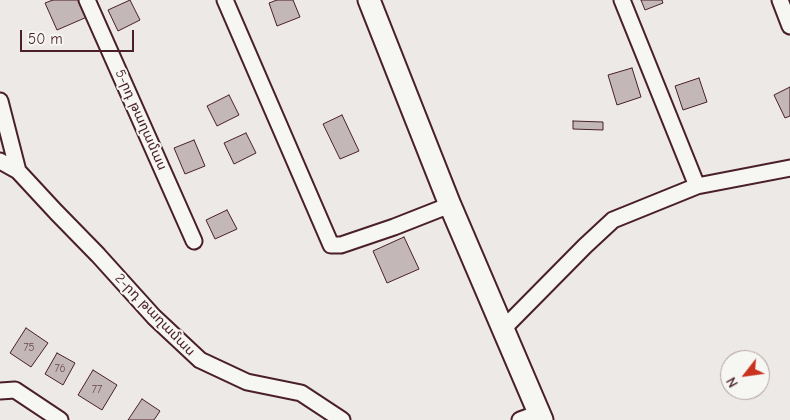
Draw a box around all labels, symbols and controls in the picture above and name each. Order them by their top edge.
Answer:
scale bar [22,20,136,52]
text: 50 m [28,30,63,48]
street label: 5-րդ թաղամաս [111,67,171,173]
street label: 2-րդ թաղամաս [111,270,199,360]
house number: 75 [23,341,35,355]
north arrow [720,350,770,400]
house number: 76 [54,362,66,376]
text: N [723,374,742,390]
house number: 77 [92,383,102,397]

